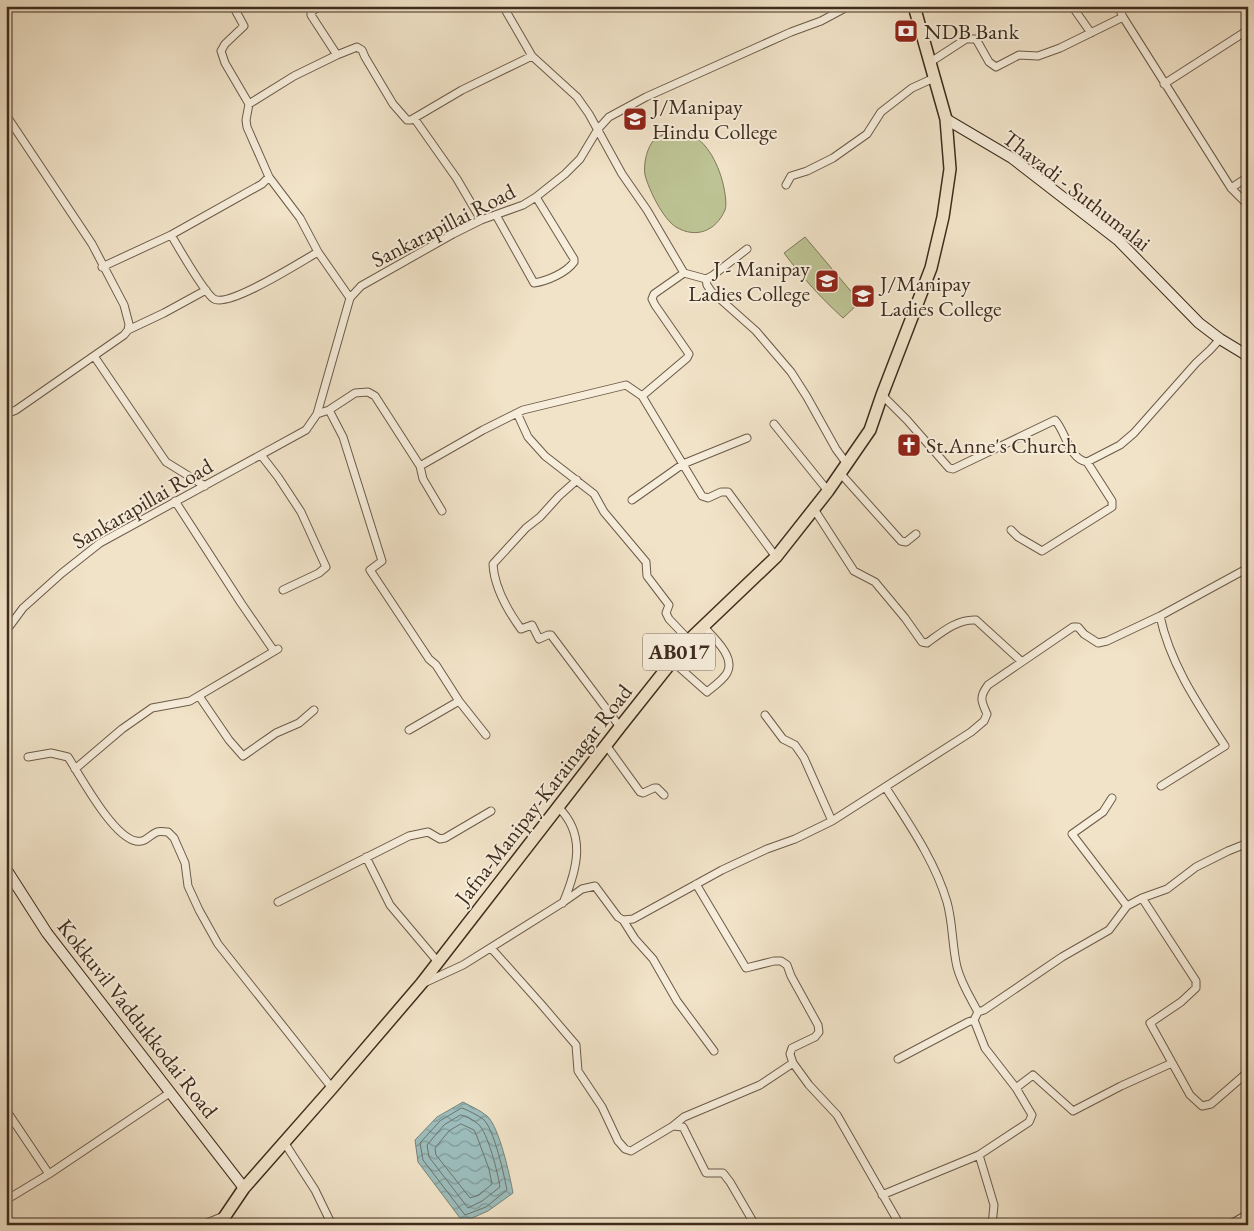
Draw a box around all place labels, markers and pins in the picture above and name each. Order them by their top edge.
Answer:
place label: NDB Bank [924,17,1020,46]
bank icon: NDB Bank [893,18,919,44]
place label: J/Manipay Hindu College [650,92,778,146]
school or university icon: J/Manipay Hindu College [622,106,648,132]
place label: J - Manipay Ladies College [688,254,810,308]
school or university icon: J - Manipay Ladies College [814,268,840,294]
place label: J/Manipay Ladies College [878,269,1002,323]
school or university icon: J/Manipay Ladies College [850,283,876,309]
place label: St.Anne's Church [926,431,1077,460]
church icon: St.Anne's Church [896,432,922,458]

